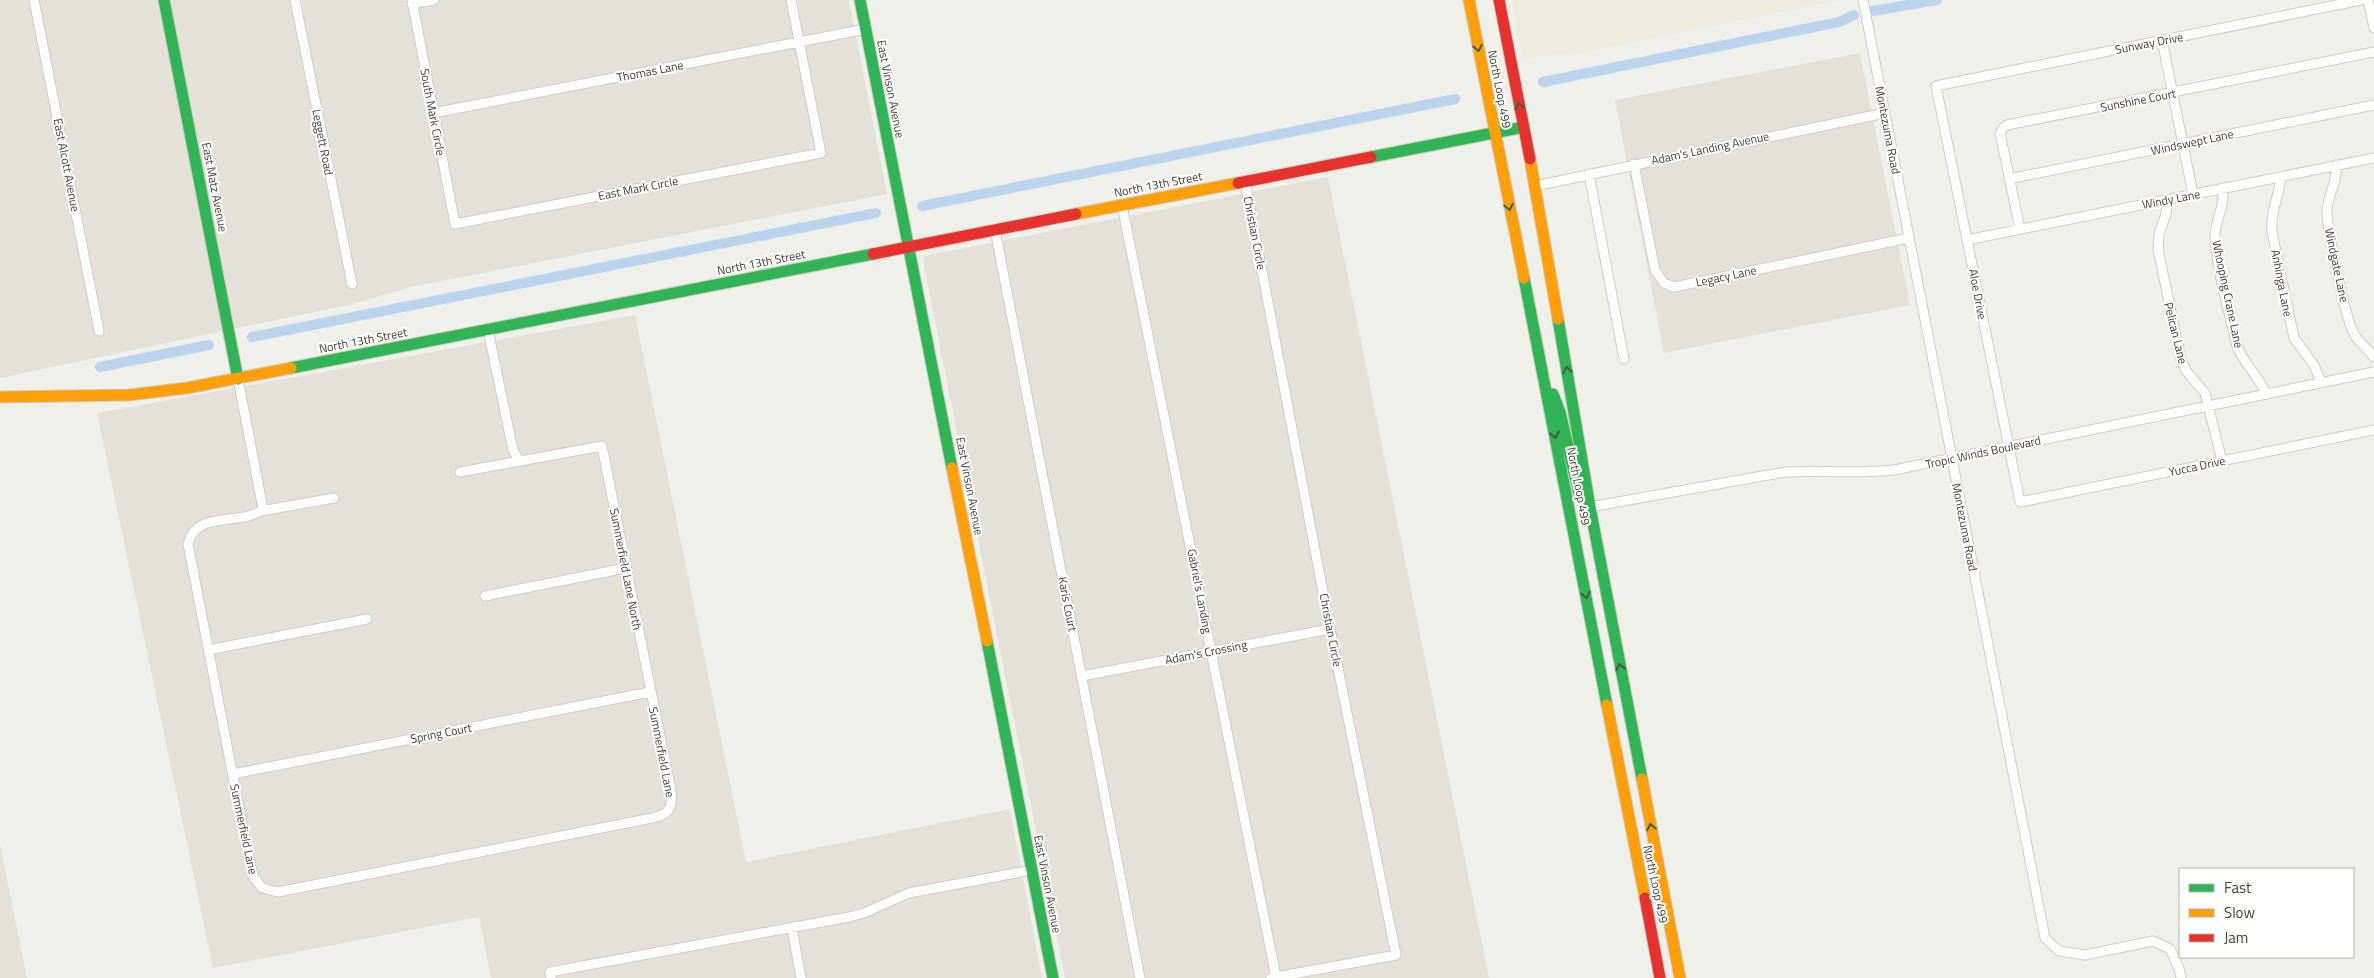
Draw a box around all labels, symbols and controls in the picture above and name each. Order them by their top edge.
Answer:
street label: Sunway Drive [2113,27,2185,59]
street label: East Vinson Avenue [872,38,910,140]
one-way arrow [1472,44,1482,52]
street label: North Loop 499 [1483,48,1517,130]
street label: Thomas Lane [615,55,685,87]
street label: South Mark Circle [415,67,451,157]
street label: Sunshine Court [2099,83,2178,117]
street label: Montezuma Road [1870,84,1906,176]
one-way arrow [1515,102,1525,111]
street label: Leggett Road [307,107,339,177]
street label: East Alcott Avenue [49,117,85,213]
street label: Windswept Lane [2149,124,2235,160]
street label: Adam's Landing Avenue [1649,126,1771,170]
street label: East Matz Avenue [197,141,233,233]
street label: North 13th Street [1112,166,1205,202]
street label: East Mark Circle [596,171,680,205]
street label: Windy Lane [2140,184,2202,214]
street label: Christian Circle [1239,195,1271,271]
one-way arrow [1504,203,1514,212]
street label: Windgate Lane [2320,226,2354,304]
street label: Whooping Crane Lane [2207,238,2249,350]
street label: North 13th Street [715,244,808,280]
street label: Anhinga Lane [2266,248,2298,318]
street label: Legacy Lane [1694,260,1758,292]
street label: Aloe Drive [1964,267,1992,321]
street label: Pelican Lane [2159,300,2193,366]
street label: North 13th Street [317,322,410,358]
one-way arrow [1562,365,1572,374]
street label: Tropic Winds Boulevard [1923,430,2043,474]
one-way arrow [1549,431,1560,440]
street label: East Vinson Avenue [951,435,989,537]
street label: North Loop 499 [1562,445,1596,527]
street label: Yucca Drive [2167,451,2227,481]
street label: Montezuma Road [1947,481,1983,573]
street label: Summerfield Lane North [605,506,647,632]
street label: Gabriel's Landing [1182,547,1218,635]
street label: Karis Court [1053,575,1083,634]
one-way arrow [1581,590,1591,599]
street label: Christian Circle [1315,592,1347,668]
street label: Adam's Crossing [1163,635,1249,669]
one-way arrow [1616,663,1626,672]
street label: Summerfield Lane [644,705,680,799]
street label: Spring Court [409,718,474,748]
street label: Summerfield Lane [225,782,263,876]
one-way arrow [1646,823,1657,831]
street label: East Vinson Avenue [1029,833,1067,935]
street label: North Loop 499 [1638,843,1674,925]
legend [2179,868,2354,958]
text: Fast [2224,876,2252,899]
text: Slow [2224,901,2255,924]
text: Jam [2224,926,2248,949]

